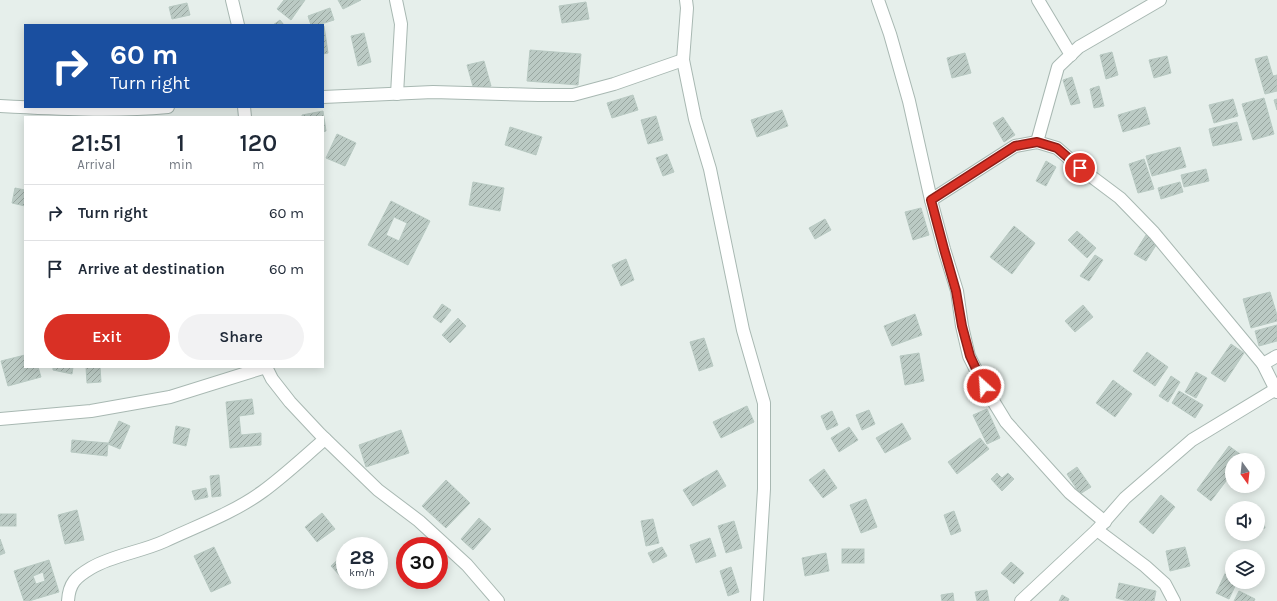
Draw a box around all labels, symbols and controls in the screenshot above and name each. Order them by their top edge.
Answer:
text: 60 m [110,38,178,71]
icon: right [44,40,96,92]
text: Turn right [110,72,190,94]
text: 21:51 [71,129,122,157]
text: 1 [177,129,185,157]
text: 120 [239,129,277,157]
pin [1063,151,1097,185]
text: Arrival [77,157,115,172]
text: min [169,157,193,172]
text: m [252,157,264,172]
icon: arrive [1069,157,1091,179]
icon: right [44,202,66,224]
text: Turn right [78,204,148,222]
text: 60 m [269,204,304,222]
icon: arrive [44,258,66,280]
text: Arrive at destination [78,260,225,278]
text: 60 m [269,260,304,278]
button: Exit [44,314,170,360]
button: Share [178,314,304,360]
position arrow [963,365,1005,407]
north arrow [1225,453,1265,493]
map controls [1225,453,1265,589]
button: sound [1225,501,1265,541]
speed limit sign: 30 [396,537,448,589]
text: 28 [349,546,375,569]
button: layers [1225,549,1265,589]
text: km/h [349,567,375,579]

